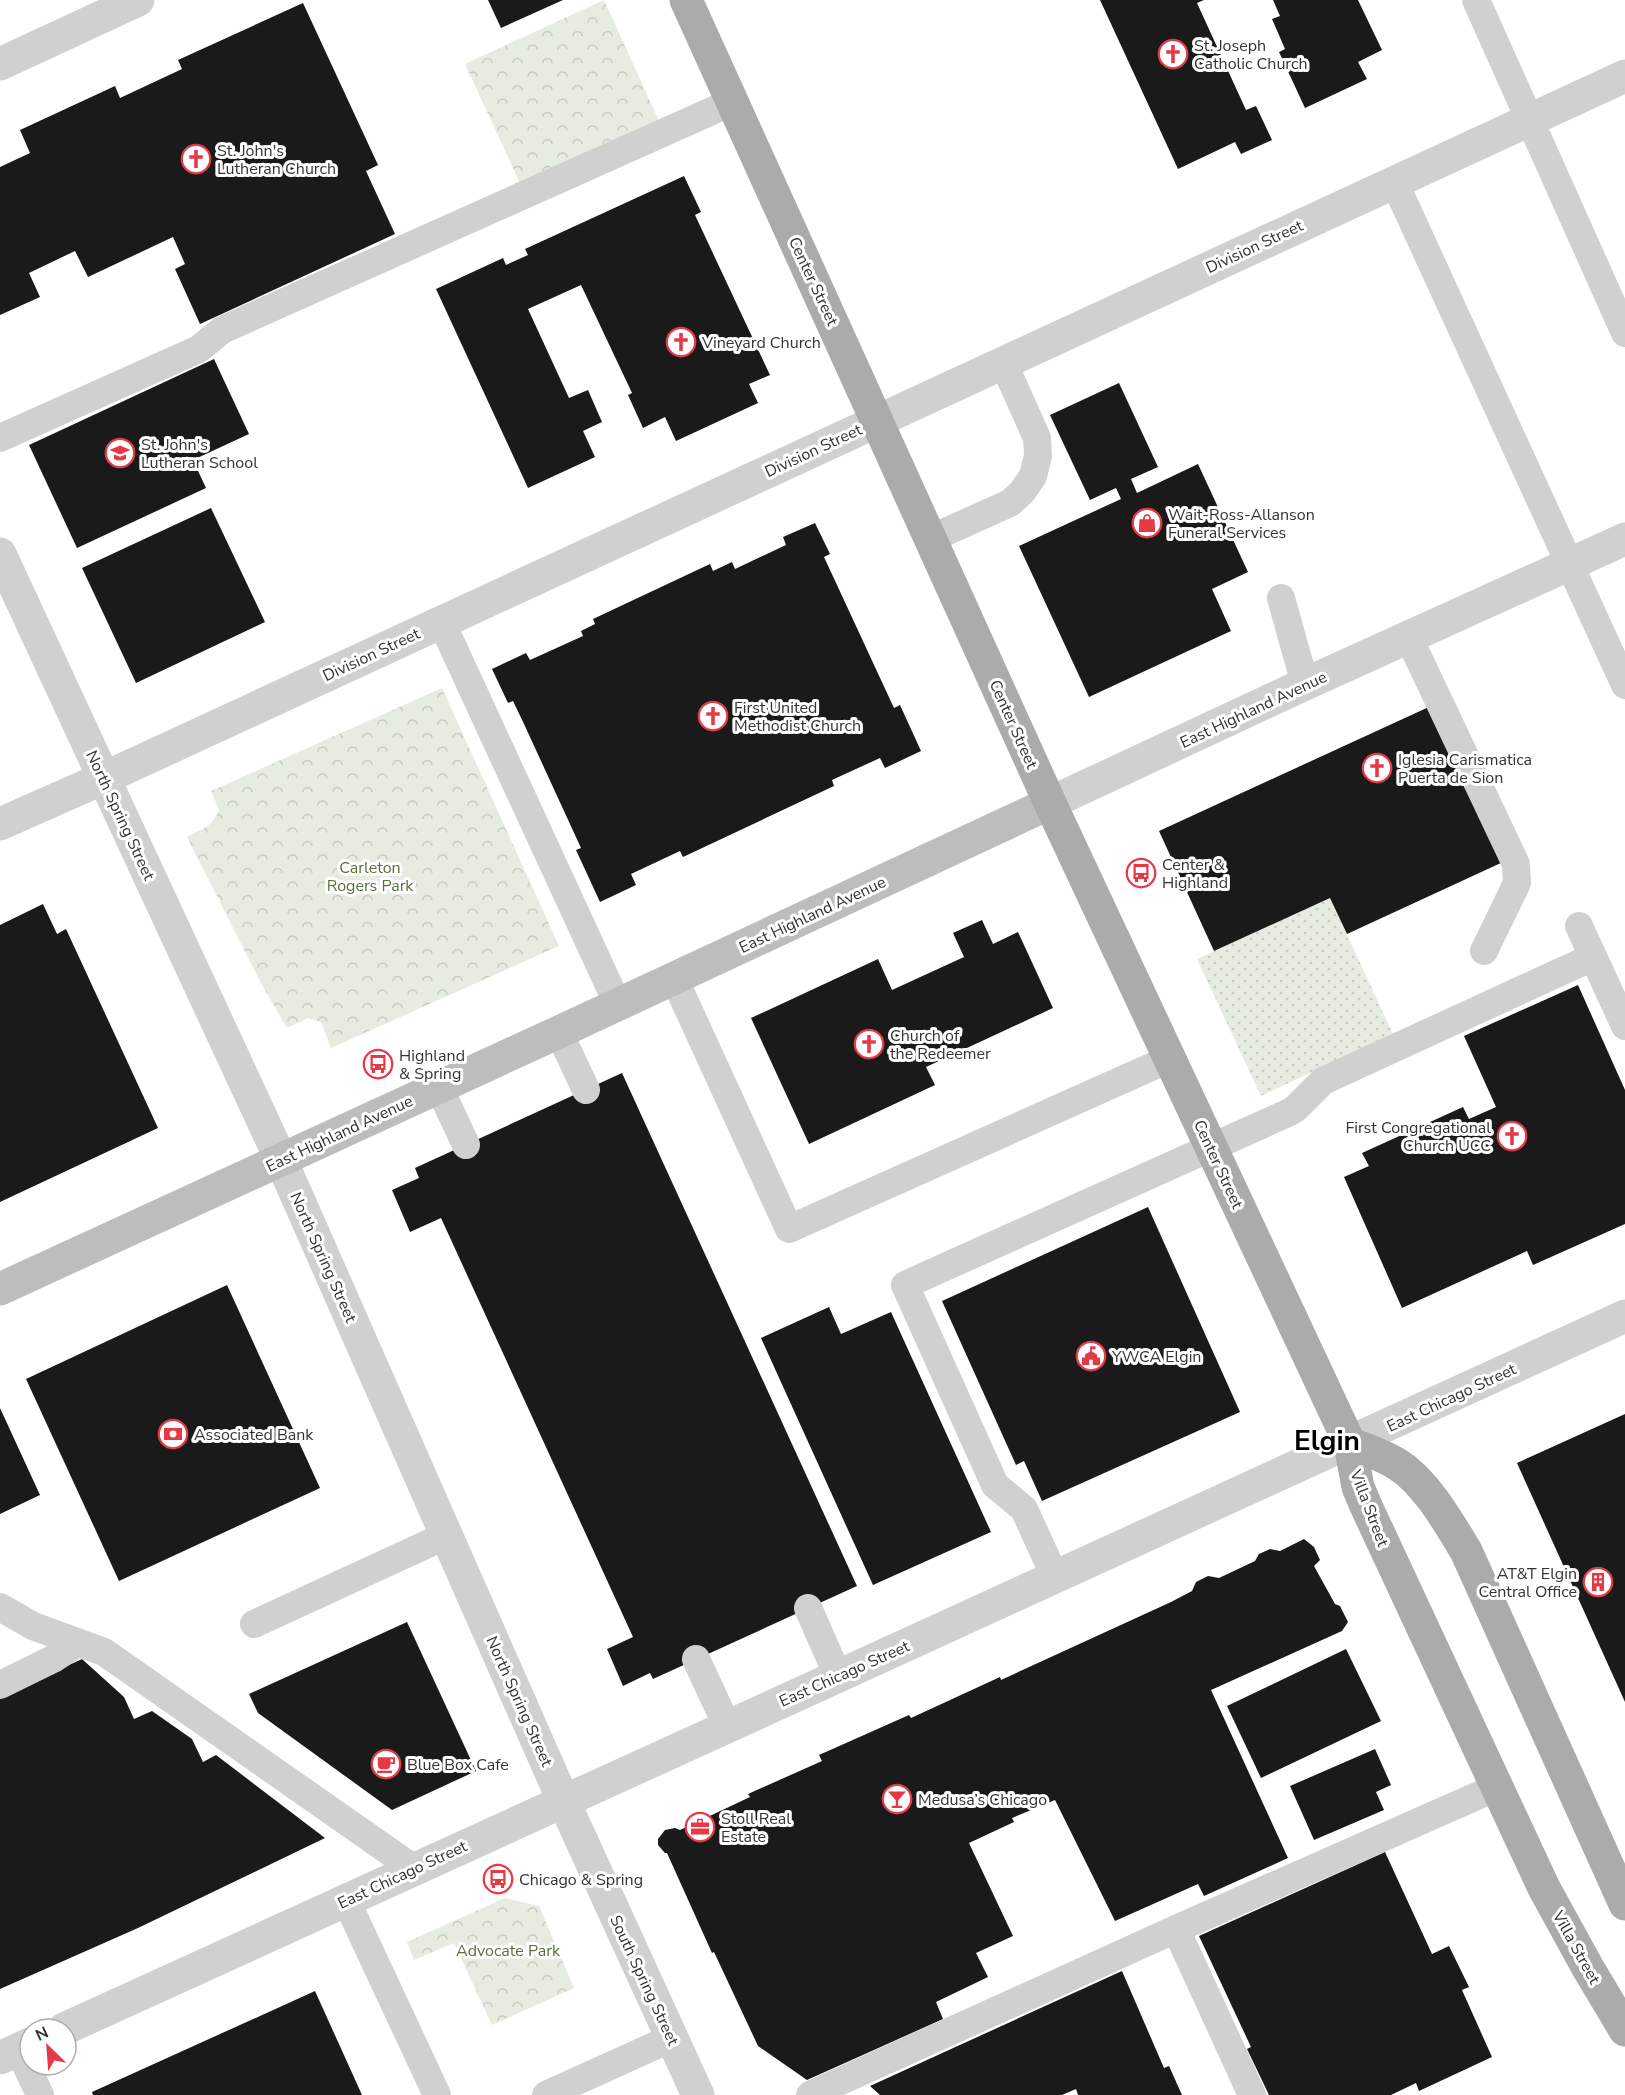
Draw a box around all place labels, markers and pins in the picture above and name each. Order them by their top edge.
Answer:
place label: St. Joseph Catholic Church [1194,35,1308,75]
church icon: St. Joseph Catholic Church [1157,38,1189,70]
place label: St. John's Lutheran Church [217,140,336,180]
church icon: St. John's Lutheran Church [180,143,212,175]
church icon: Vineyard Church [665,326,697,358]
place label: Vineyard Church [701,332,821,354]
place label: St. John's Lutheran School [141,434,258,474]
school or university icon: St. John's Lutheran School [104,437,136,469]
place label: Wait-Ross-Allanson Funeral Services [1168,504,1315,544]
shop icon: Wait-Ross-Allanson Funeral Services [1131,507,1163,539]
place label: First United Methodist Church [734,697,861,737]
church icon: First United Methodist Church [697,700,729,732]
place label: Iglesia Carismatica Puerta de Sion [1398,749,1532,789]
church icon: Iglesia Carismatica Puerta de Sion [1361,752,1393,784]
place label: Center & Highland [1162,854,1228,894]
bus stop icon: Center & Highland [1125,857,1157,889]
place label: Church of the Redeemer [890,1025,991,1065]
church icon: Church of the Redeemer [853,1028,885,1060]
place label: Highland & Spring [399,1045,465,1085]
bus stop icon: Highland & Spring [362,1048,394,1080]
place label: First Congregational Church UCC [1345,1117,1491,1157]
church icon: First Congregational Church UCC [1496,1120,1528,1152]
public building icon: YWCA Elgin [1075,1340,1107,1372]
place label: YWCA Elgin [1111,1346,1201,1368]
bank icon: Associated Bank [157,1418,189,1450]
place label: Associated Bank [194,1424,314,1446]
place label: AT&T Elgin Central Office [1479,1563,1577,1603]
building icon: AT&T Elgin Central Office [1582,1566,1614,1598]
cafe icon: Blue Box Cafe [370,1748,402,1780]
place label: Blue Box Cafe [407,1754,509,1776]
bar icon: Medusa’s Chicago [881,1783,913,1815]
place label: Medusa’s Chicago [918,1789,1047,1811]
place label: Stoll Real Estate [721,1808,791,1848]
office icon: Stoll Real Estate [684,1811,716,1843]
bus stop icon: Chicago & Spring [482,1863,514,1895]
place label: Chicago & Spring [519,1869,643,1891]

